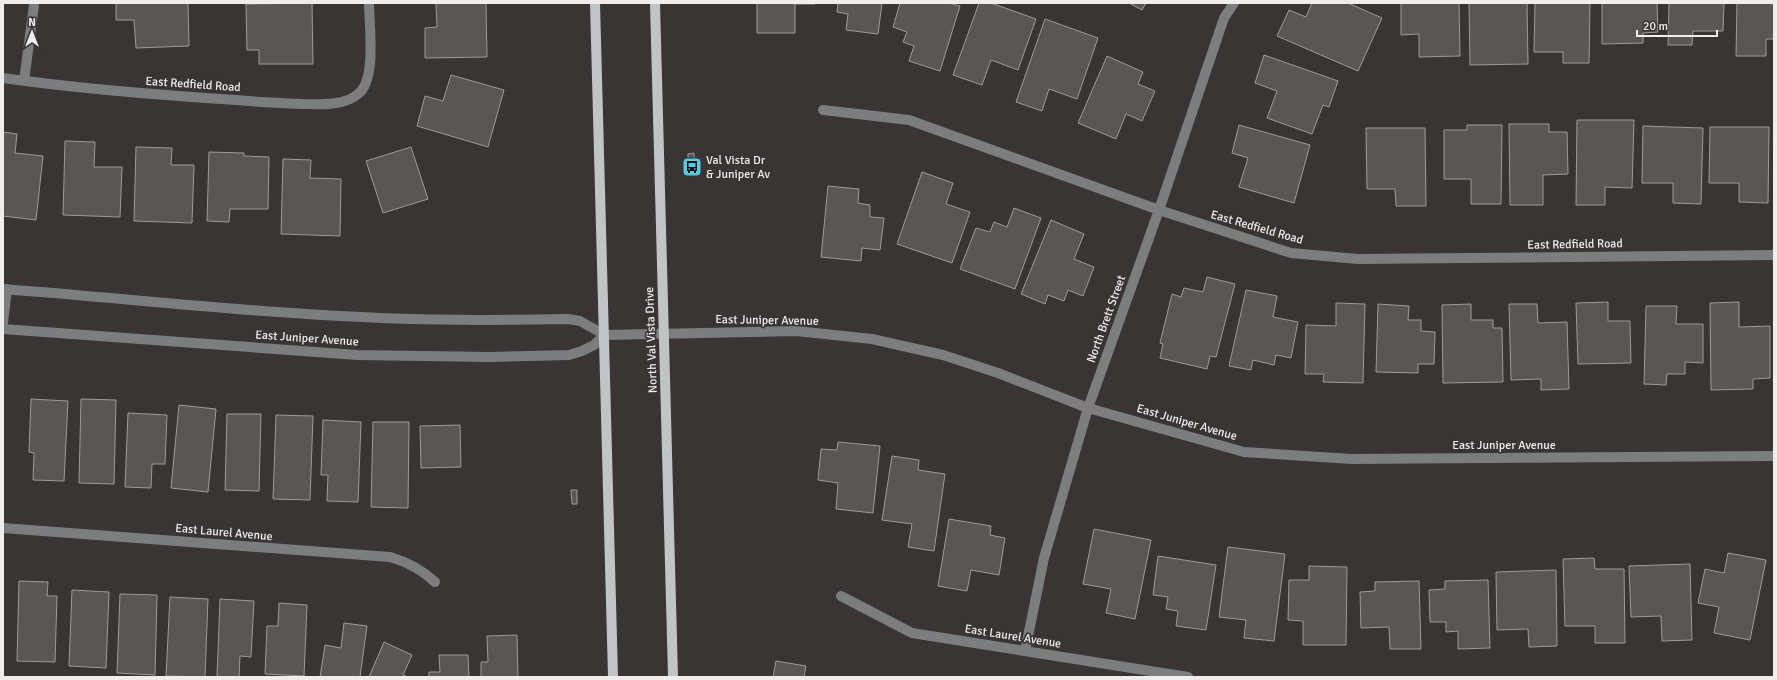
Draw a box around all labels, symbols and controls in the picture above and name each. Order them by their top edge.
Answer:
north arrow [12,12,52,52]
scale bar [1637,12,1717,38]
text: N [28,16,36,29]
text: 20 m [1643,19,1668,34]
street label: East Redfield Road [145,74,241,95]
place label: Val Vista Dr & Juniper Av [706,153,770,182]
bus stop icon: Val Vista Dr & Juniper Av [681,156,703,178]
street label: East Redfield Road [1209,207,1305,248]
street label: East Redfield Road [1527,236,1623,253]
street label: North Brett Street [1084,273,1129,365]
street label: North Val Vista Drive [642,287,661,393]
street label: East Juniper Avenue [715,312,819,329]
street label: East Juniper Avenue [255,327,359,350]
street label: East Juniper Avenue [1135,401,1239,444]
street label: East Juniper Avenue [1452,438,1556,453]
street label: East Laurel Avenue [175,521,273,544]
street label: East Laurel Avenue [964,621,1062,652]

